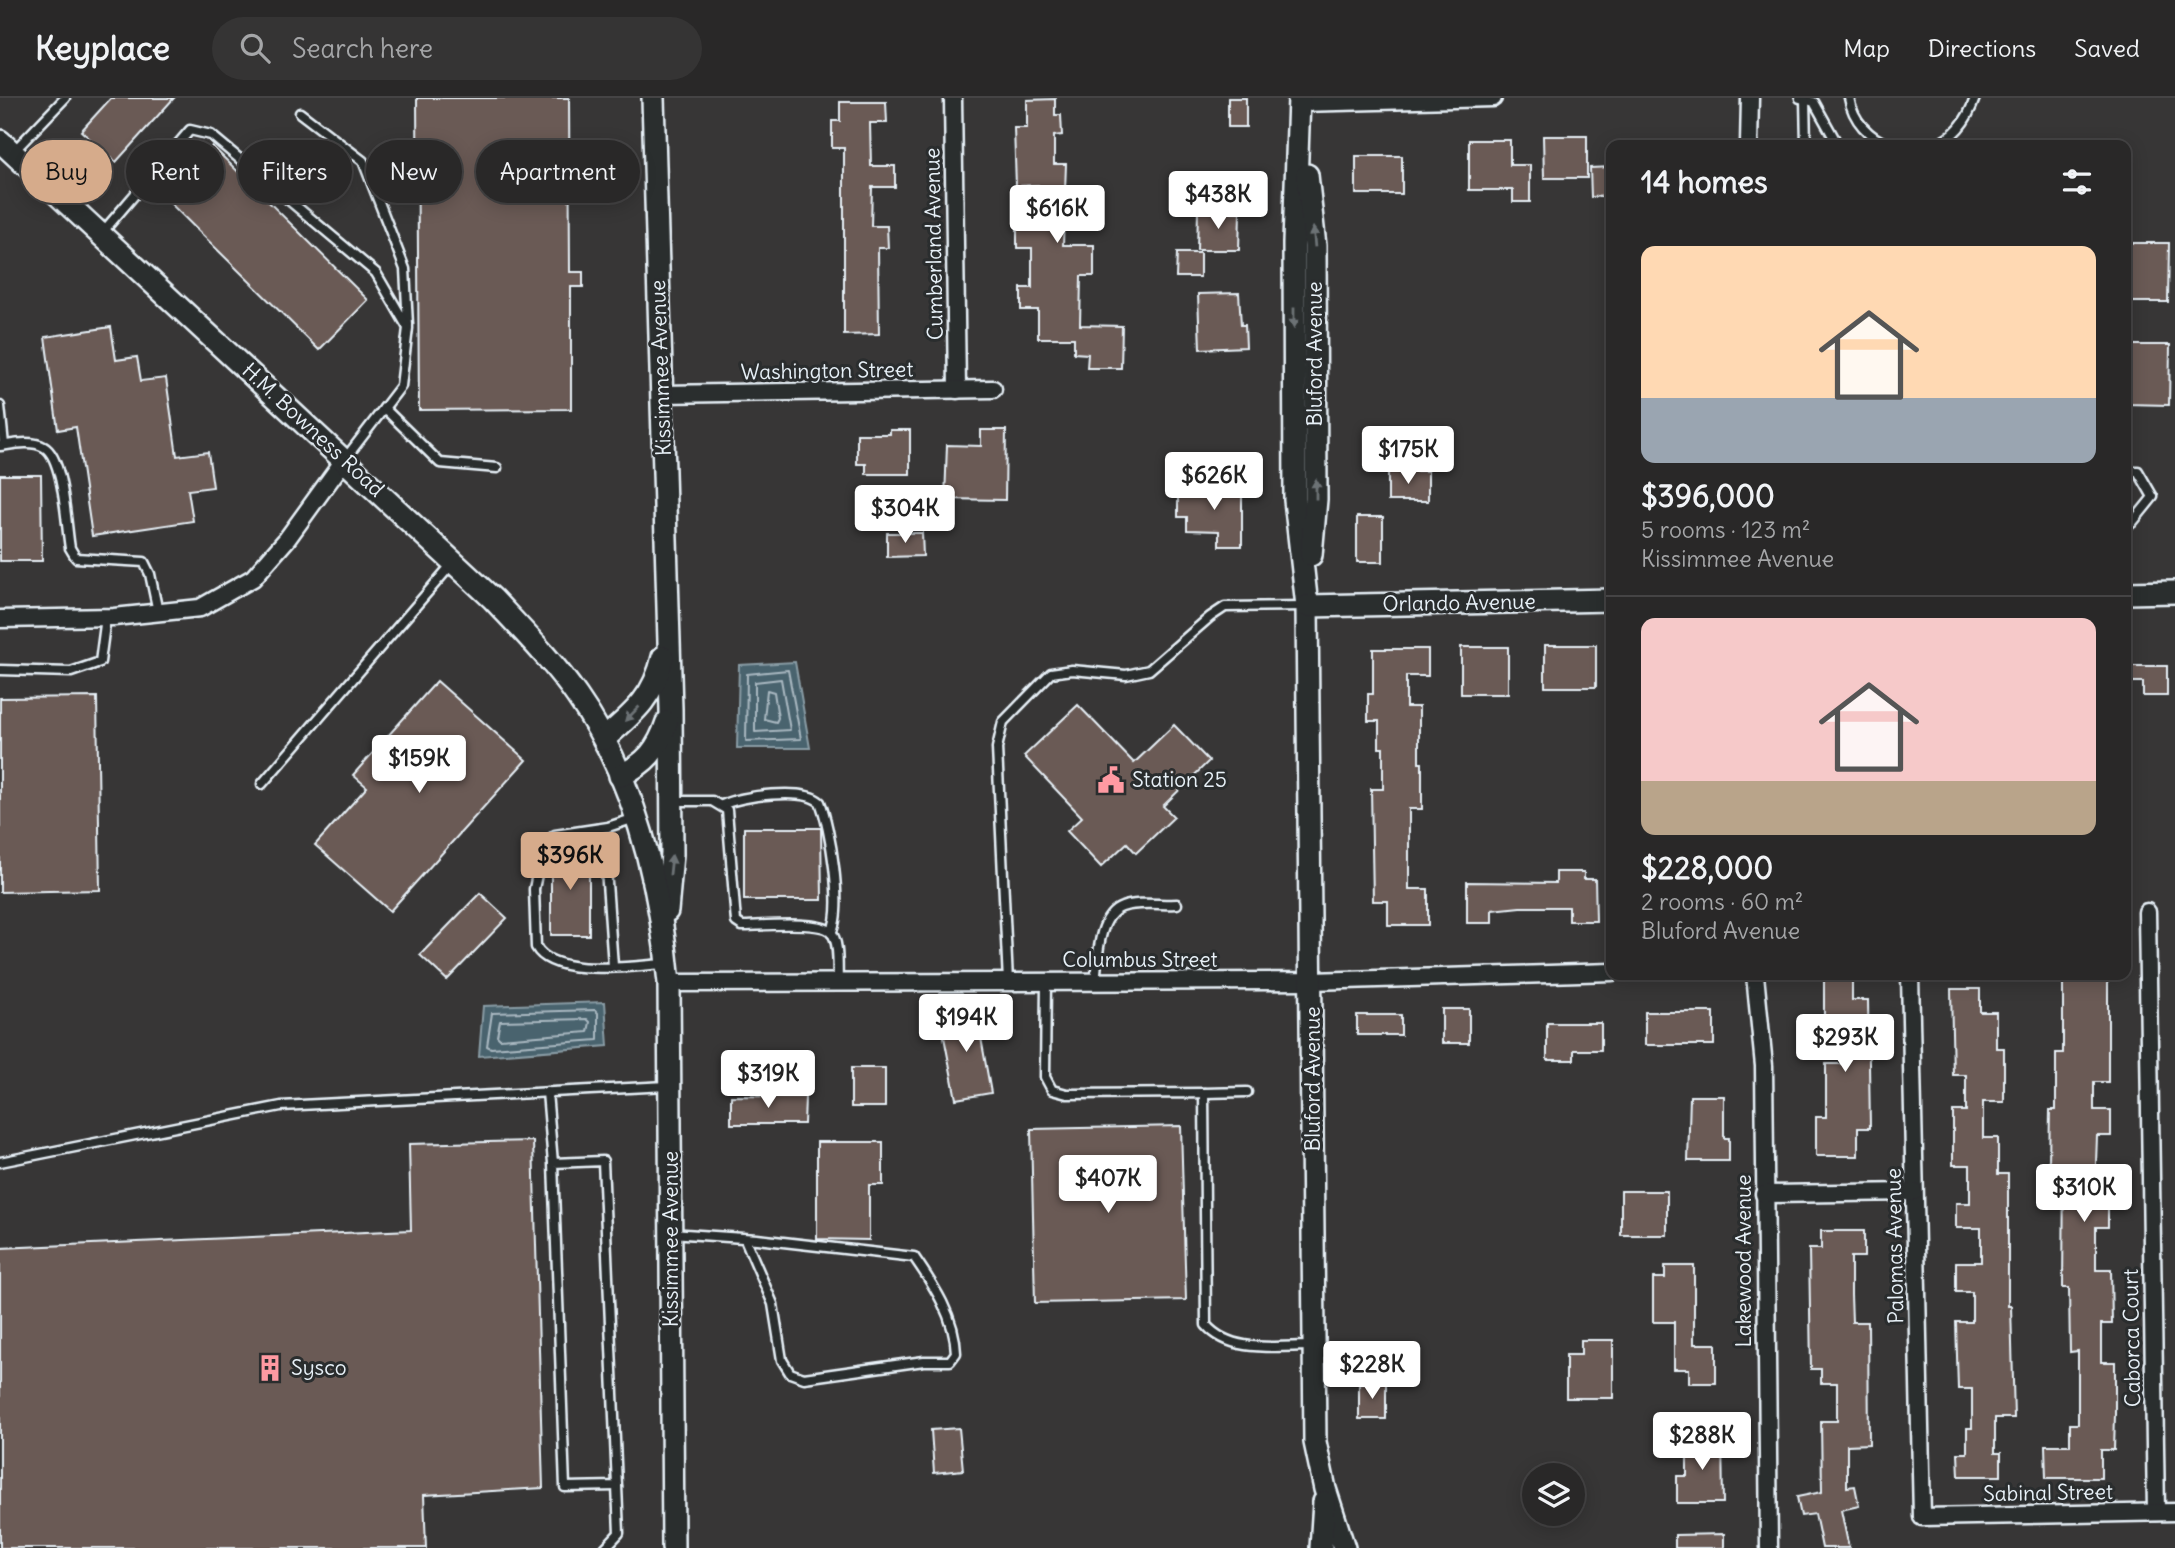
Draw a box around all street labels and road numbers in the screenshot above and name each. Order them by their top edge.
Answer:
street label: Cumberland Avenue [918,148,949,340]
street label: Kissimmee Avenue [644,279,677,457]
street label: Bluford Avenue [1301,281,1328,427]
street label: Washington Street [740,355,914,386]
street label: H.M. Bowness Road [237,357,390,502]
street label: Orlando Avenue [1382,588,1536,617]
street label: Columbus Street [1062,946,1218,973]
street label: Bluford Avenue [1299,1006,1326,1152]
street label: Kissimmee Avenue [657,1151,684,1327]
street label: Palomas Avenue [1880,1168,1909,1324]
street label: Lakewood Avenue [1730,1175,1757,1347]
street label: Caborca Court [2117,1269,2146,1407]
street label: Sabinal Street [1983,1478,2113,1507]

